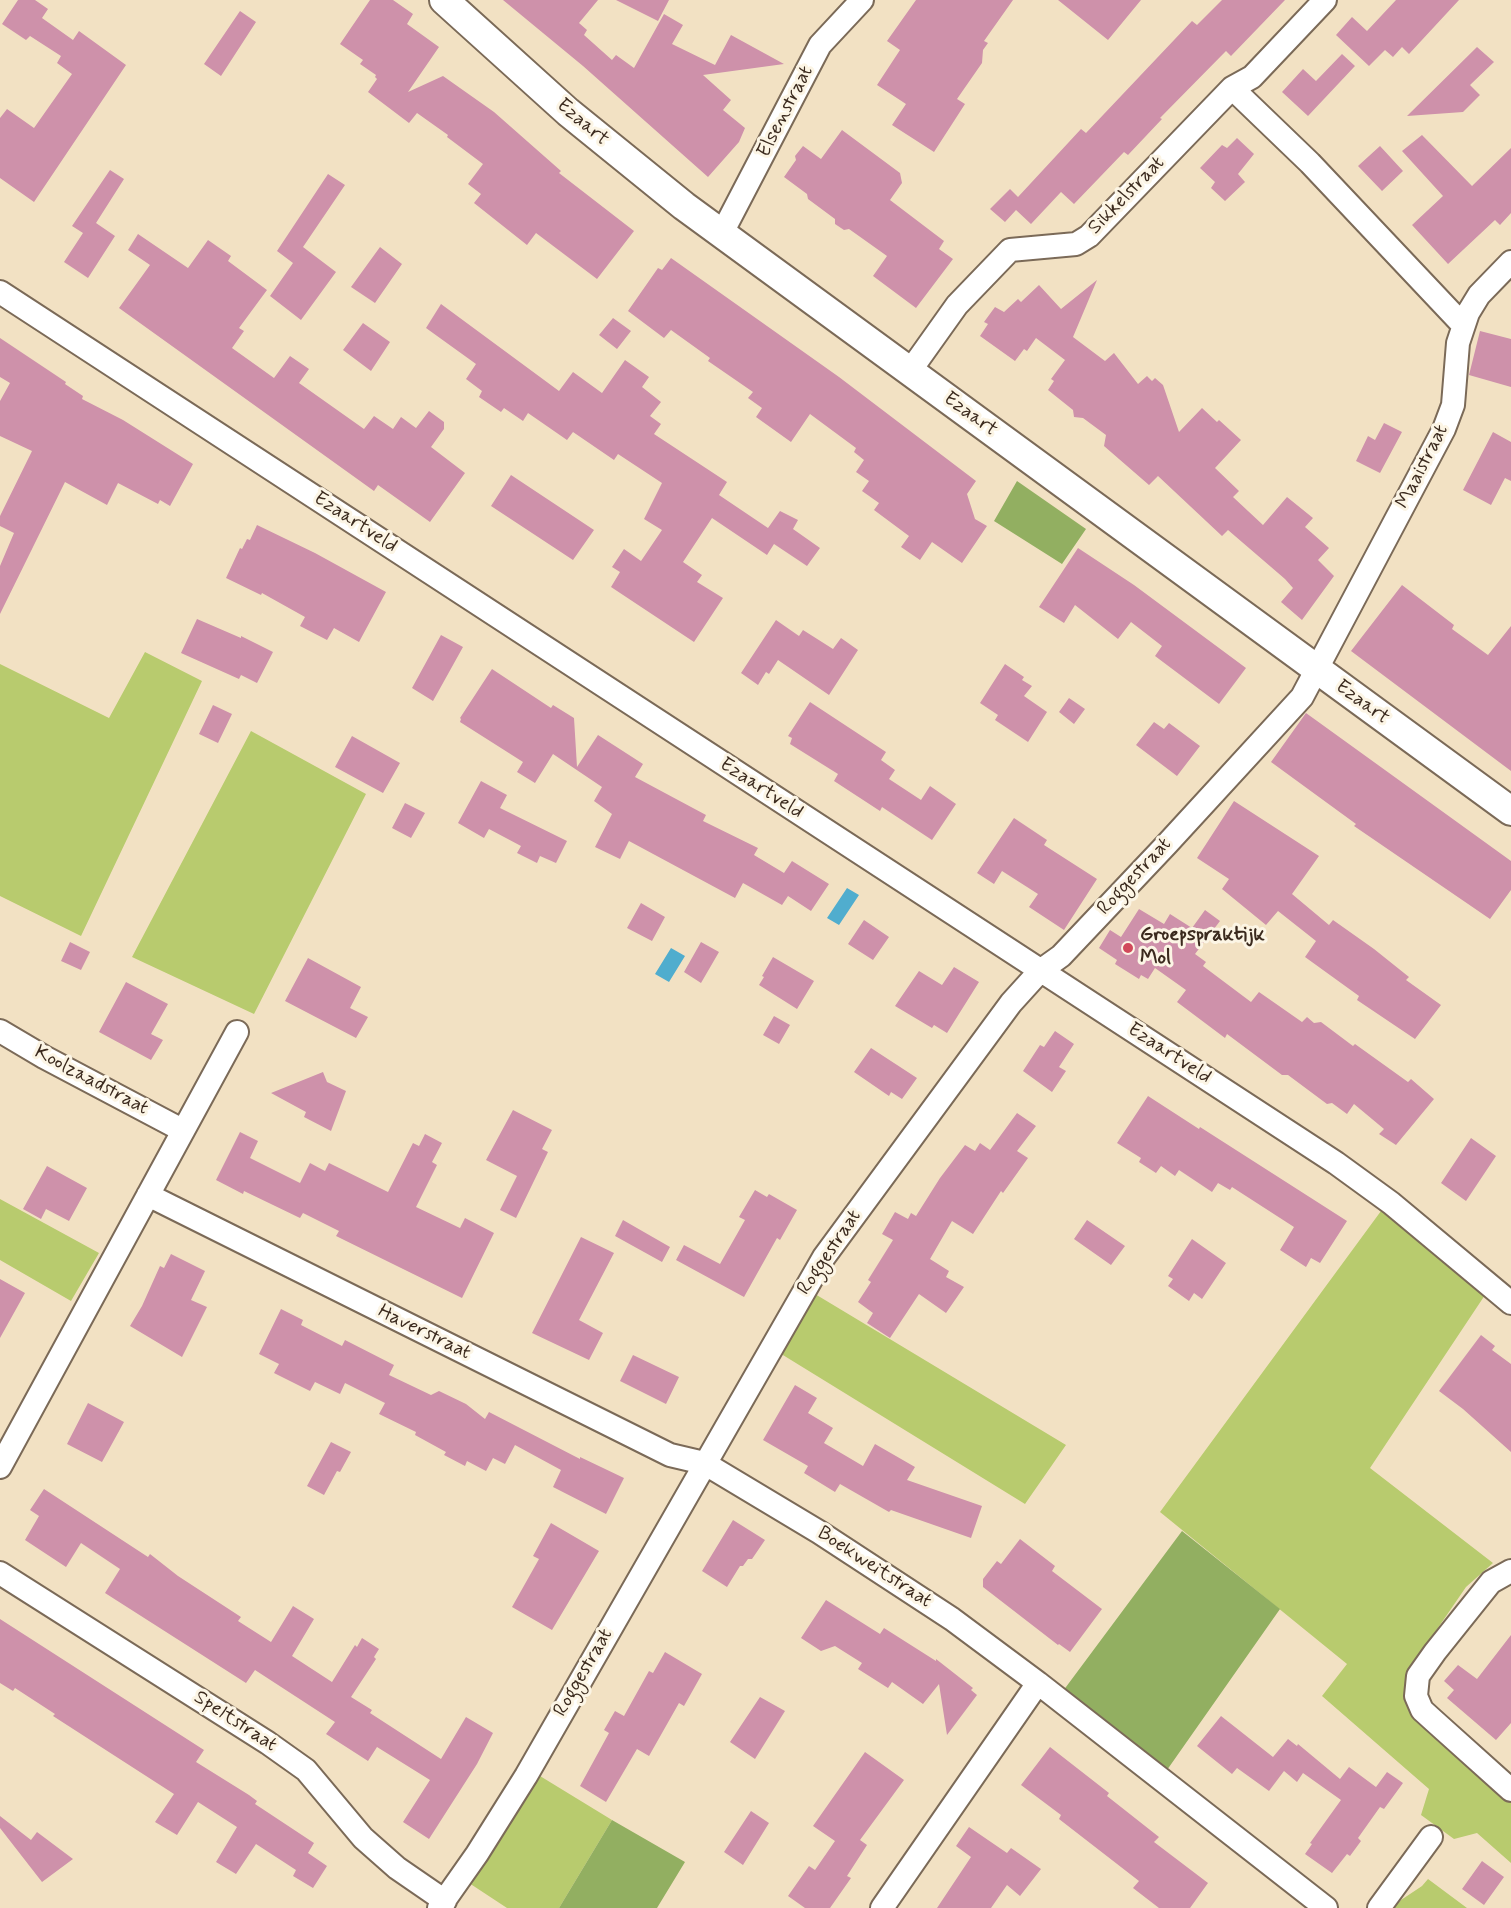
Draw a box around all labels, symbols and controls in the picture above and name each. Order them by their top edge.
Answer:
street label: Elsenstraat [753,62,819,162]
street label: Ezaart [551,94,613,152]
street label: Sikkelstraat [1084,152,1170,240]
street label: Ezaart [938,387,1002,443]
street label: Maaistraat [1392,421,1454,513]
street label: Ezaartveld [309,487,401,559]
street label: Ezaart [1330,675,1394,731]
street label: Ezaartveld [715,753,807,825]
street label: Roggestraat [1093,833,1177,921]
place label: Groepspraktijk Mol [1140,924,1265,971]
marker: Groepspraktijk Mol [1121,941,1135,955]
street label: Ezaartveld [1123,1018,1215,1090]
street label: Koolzaadstraat [30,1041,152,1121]
street label: Roggestraat [793,1206,867,1300]
street label: Haverstraat [374,1300,474,1366]
street label: Boekweitstraat [812,1522,936,1614]
street label: Roggestraat [549,1625,619,1721]
street label: Speltstraat [189,1686,281,1758]

